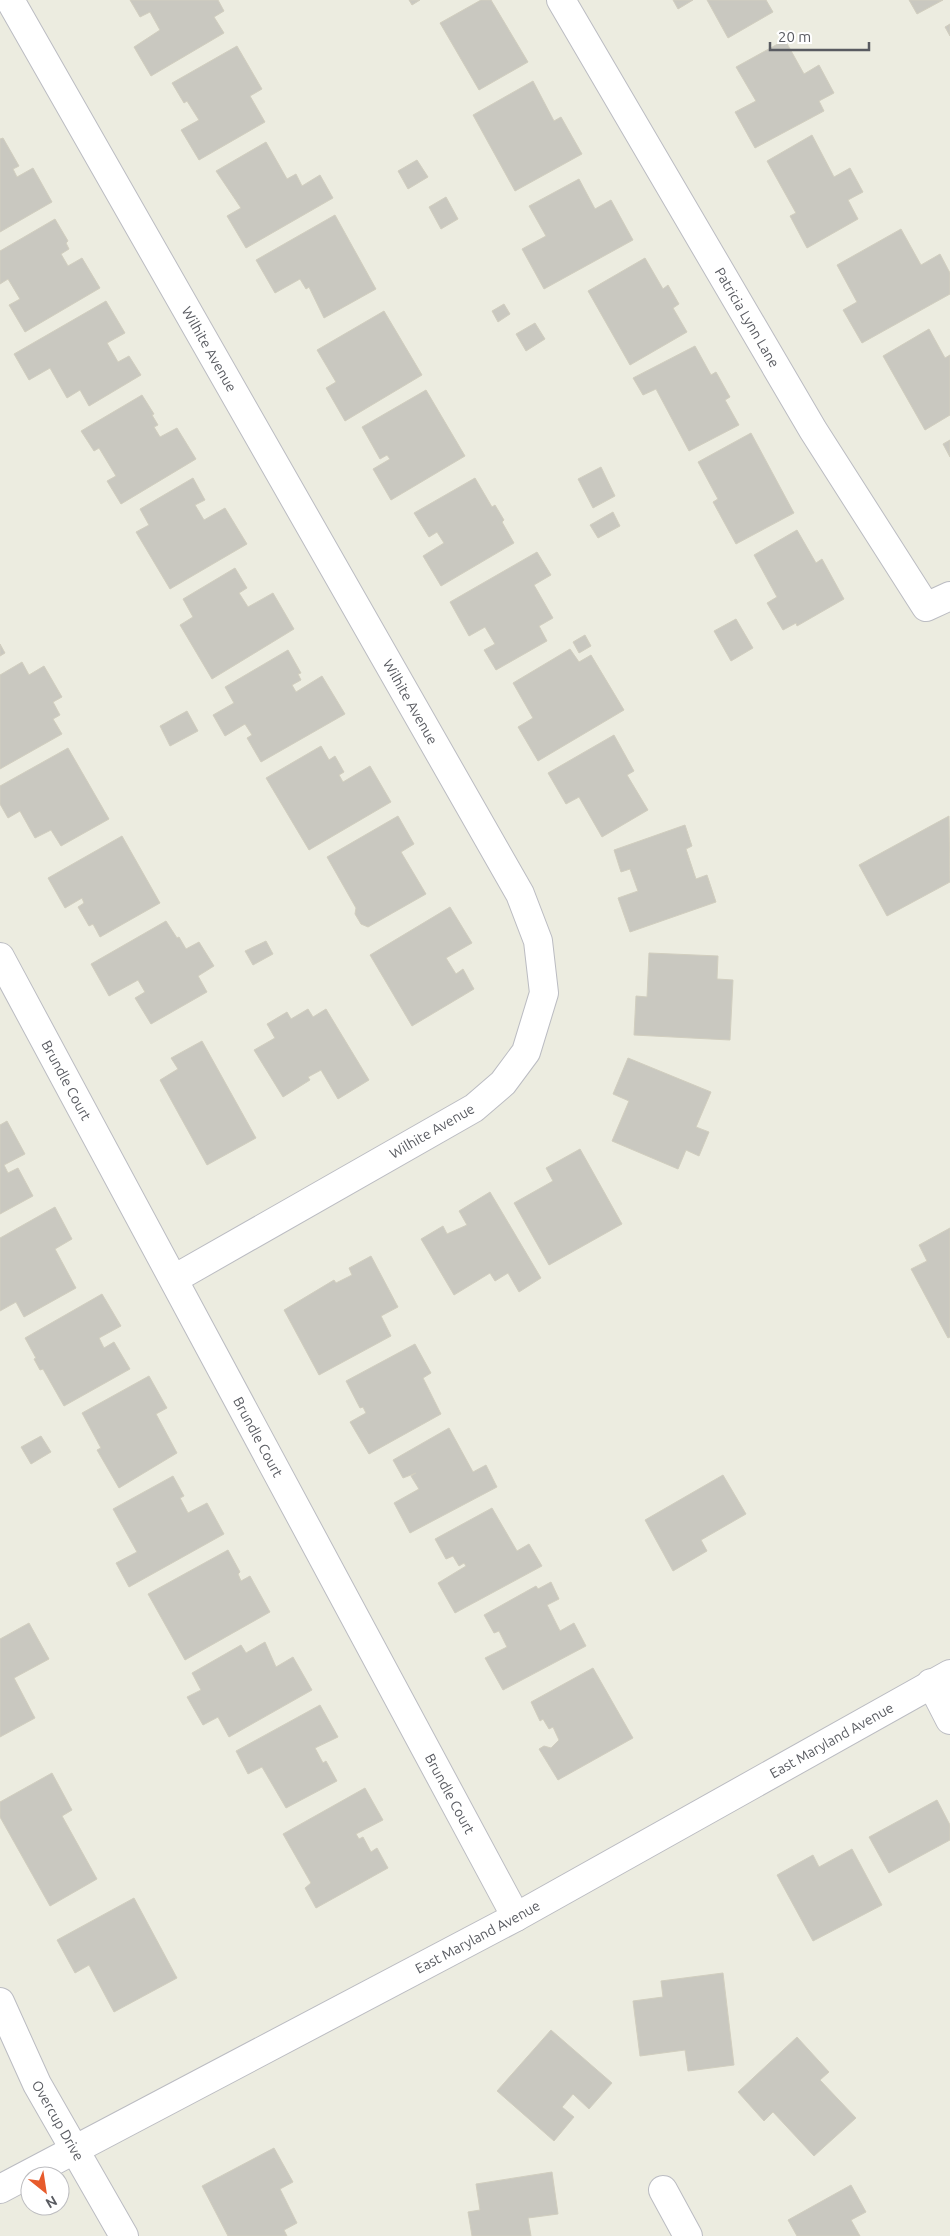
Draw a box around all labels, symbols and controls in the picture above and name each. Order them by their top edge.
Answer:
scale bar [770,20,869,52]
text: 20 m [778,28,811,45]
street label: Patricia Lynn Lane [712,265,783,370]
street label: Wilhite Avenue [179,304,240,395]
street label: Wilhite Avenue [380,656,441,747]
street label: Brundle Court [38,1037,95,1124]
street label: Wilhite Avenue [387,1100,477,1162]
street label: Brundle Court [230,1394,286,1480]
street label: East Maryland Avenue [767,1699,896,1781]
street label: Brundle Court [422,1751,478,1837]
street label: East Maryland Avenue [412,1897,543,1977]
street label: Overcup Drive [29,2078,87,2163]
north arrow [20,2166,70,2216]
text: N [43,2193,60,2212]

